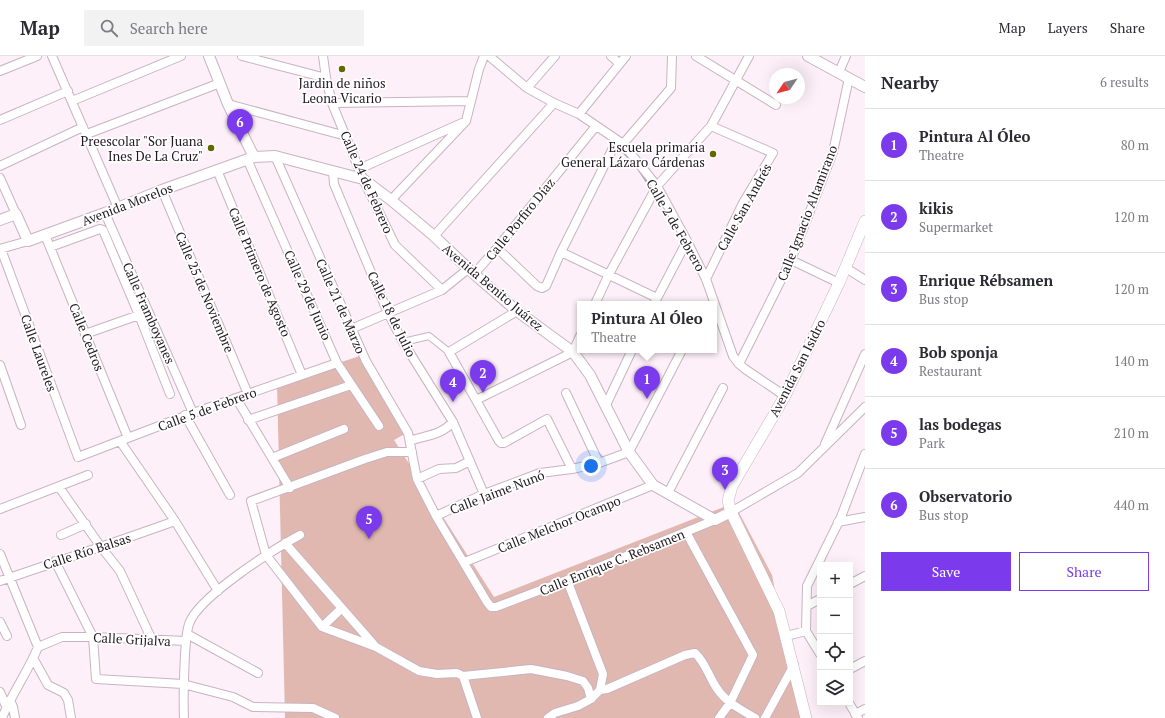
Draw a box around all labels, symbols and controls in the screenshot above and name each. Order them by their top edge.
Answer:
search box [84,10,364,46]
text: Map [20,15,60,40]
icon: search [98,17,120,39]
text: Search here [130,18,208,38]
text: Map [999,18,1026,37]
text: Layers [1048,18,1088,37]
text: Share [1110,18,1145,37]
marker: Jardin de niños Leona Vicario [337,64,347,74]
north arrow [769,68,805,104]
text: Nearby [881,71,939,94]
text: 6 results [1100,73,1149,91]
place label: Jardin de niños Leona Vicario [298,74,386,107]
pin: 6 [227,109,253,142]
text: Pintura Al Óleo [919,126,1031,146]
street label: Calle 24 de Febrero [336,128,398,236]
place label: Preescolar "Sor Juana Ines De La Cruz" [80,132,203,165]
text: 1 [890,136,898,154]
text: 80 m [1121,136,1149,154]
place label: Escuela primaria General Lázaro Cárdenas [561,138,705,171]
marker: Preescolar "Sor Juana Ines De La Cruz" [206,143,216,153]
street label: Calle Ignacio Altamirano [773,143,841,283]
text: Theatre [919,146,964,164]
marker: Escuela primaria General Lázaro Cárdenas [708,149,718,159]
street label: Calle San Andrés [712,160,776,254]
street label: Calle Porfiro Díaz [481,174,559,264]
street label: Calle 2 de Febrero [642,176,710,274]
street label: Avenida Morelos [79,178,175,230]
text: kikis [919,198,953,218]
street label: Calle Primero de Agosto [225,205,295,339]
text: 2 [890,208,898,226]
text: 120 m [1114,208,1149,226]
text: Supermarket [919,218,993,236]
street label: Calle 25 de Noviembre [171,229,239,355]
street label: Avenida Benito Juárez [439,239,547,335]
street label: Calle 29 de Junio [280,247,336,343]
street label: Calle 21 de Marzo [312,255,370,357]
street label: Calle Framboyanes [119,259,179,367]
street label: Calle 18 de Julio [363,268,421,360]
text: Enrique Rébsamen [919,270,1053,290]
text: 3 [890,280,898,298]
text: 120 m [1114,280,1149,298]
text: Bus stop [919,290,968,308]
street label: Calle Cedros [65,300,109,374]
popup [577,301,717,353]
text: Pintura Al Óleo [591,308,703,328]
street label: Calle Laureles [17,312,61,394]
street label: Avenida San Isidro [765,316,829,420]
text: Theatre [591,328,636,346]
text: Bob sponja [919,342,998,362]
text: 4 [890,352,898,370]
text: 140 m [1114,352,1149,370]
pin: 2 [470,360,496,393]
text: Restaurant [919,362,982,380]
pin: 1 [634,366,660,399]
pin: 4 [440,369,466,402]
street label: Calle 5 de Febrero [155,383,259,435]
text: las bodegas [919,414,1002,434]
text: 5 [890,424,898,442]
text: 210 m [1114,424,1149,442]
text: Park [919,434,945,452]
your location [581,456,601,476]
pin: 3 [712,457,738,490]
street label: Calle Jaime Nunó [447,466,547,518]
text: Observatorio [919,486,1012,506]
street label: Calle Melchor Ocampo [495,491,623,557]
text: 6 [890,496,898,514]
text: 440 m [1114,496,1149,514]
pin: 5 [356,506,382,539]
text: Bus stop [919,506,968,524]
street label: Calle Enrique C. Rebsamen [537,525,687,599]
street label: Calle Río Balsas [41,528,133,574]
button: Save [881,552,1011,591]
button: Share [1019,552,1149,591]
map controls [817,562,853,706]
button: + [817,562,853,598]
button: − [817,598,853,634]
street label: Calle Grijalva [93,628,172,650]
button: locate [817,634,853,670]
button: layers [817,670,853,706]

